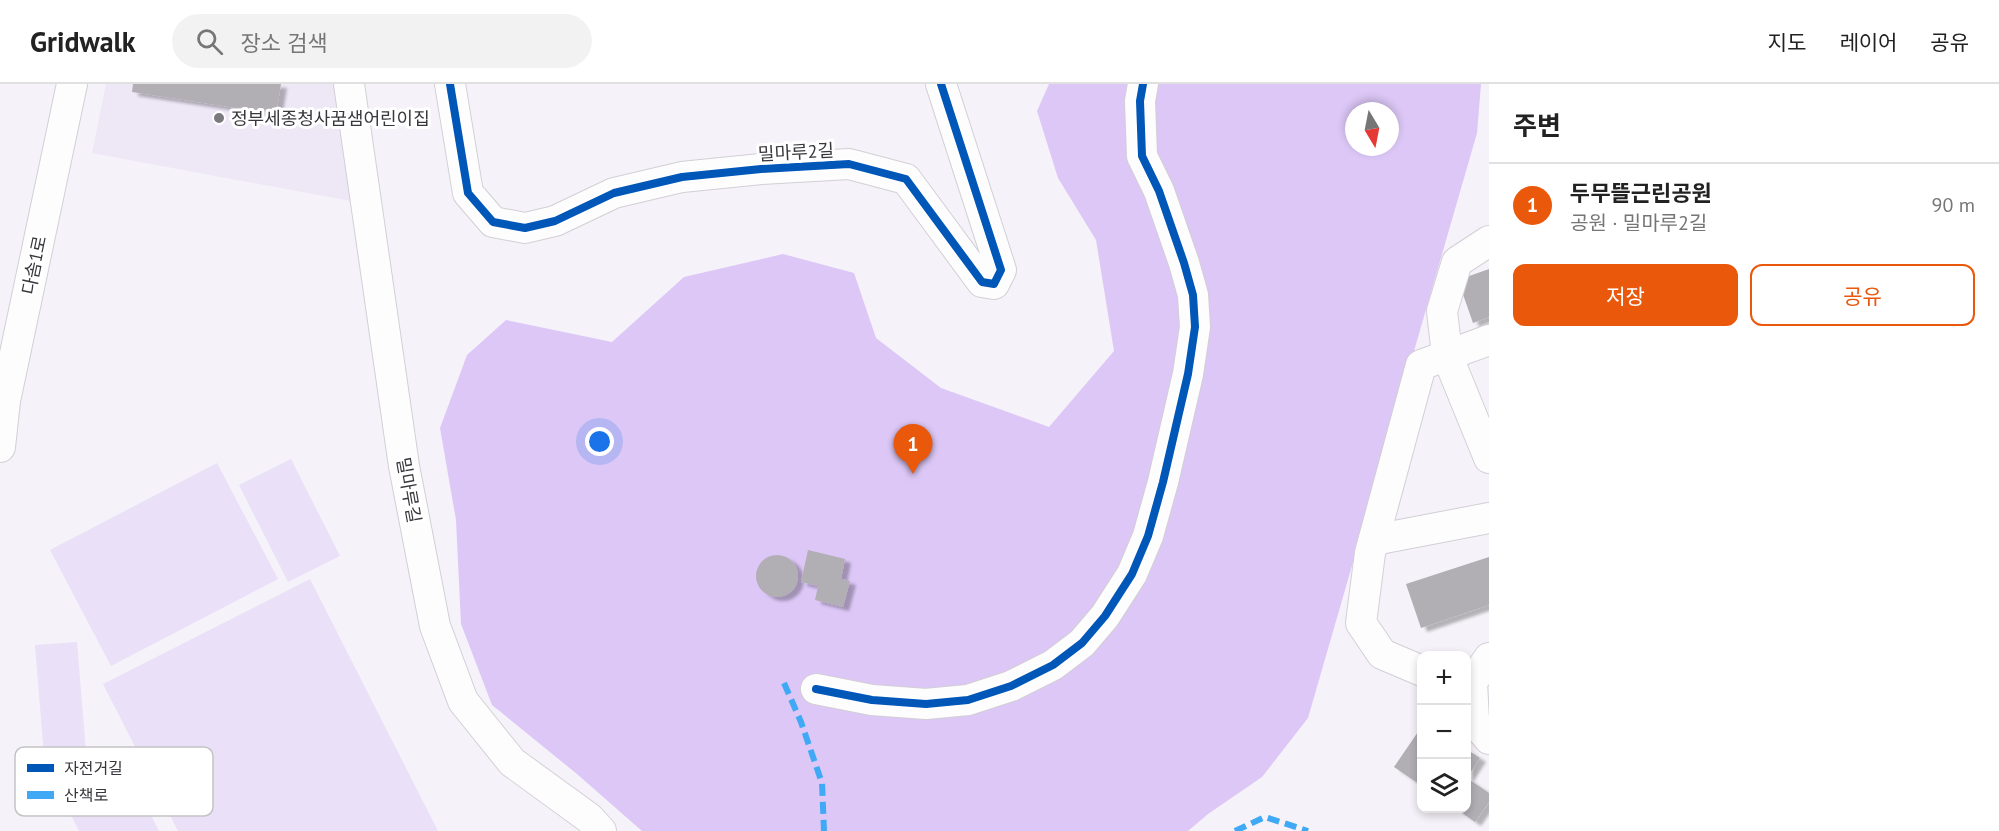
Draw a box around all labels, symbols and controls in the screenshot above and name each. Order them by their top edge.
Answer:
search box [172,14,592,68]
text: Gridwalk [30,23,136,60]
icon: search [193,25,226,58]
text: 장소 검색 [241,29,327,57]
text: 지도 [1768,29,1806,56]
text: 레이어 [1839,29,1897,56]
text: 공유 [1930,29,1969,56]
north arrow [1345,102,1399,156]
place label: 정부세종청사꿈샘어린이집 [231,107,430,130]
text: 주변 [1513,109,1561,142]
marker: 정부세종청사꿈샘어린이집 [212,111,226,125]
street label: 밀마루2길 [757,139,835,165]
text: 두무뜰근린공원 [1570,179,1712,207]
text: 1 [1527,192,1538,218]
text: 90 m [1932,192,1975,218]
text: 공원 · 밀마루2길 [1570,210,1707,236]
street label: 다솜1로 [17,234,51,296]
button: 저장 [1513,264,1738,326]
button: 공유 [1750,264,1975,326]
pin: 1 [894,424,932,474]
your location [585,427,614,456]
street label: 밀마루길 [392,455,426,525]
map controls [1417,651,1471,813]
button: + [1417,651,1471,705]
button: − [1417,705,1471,759]
legend [15,747,213,816]
text: 자전거길 [64,758,123,778]
button: layers [1417,759,1471,813]
text: 산책로 [64,785,108,805]

